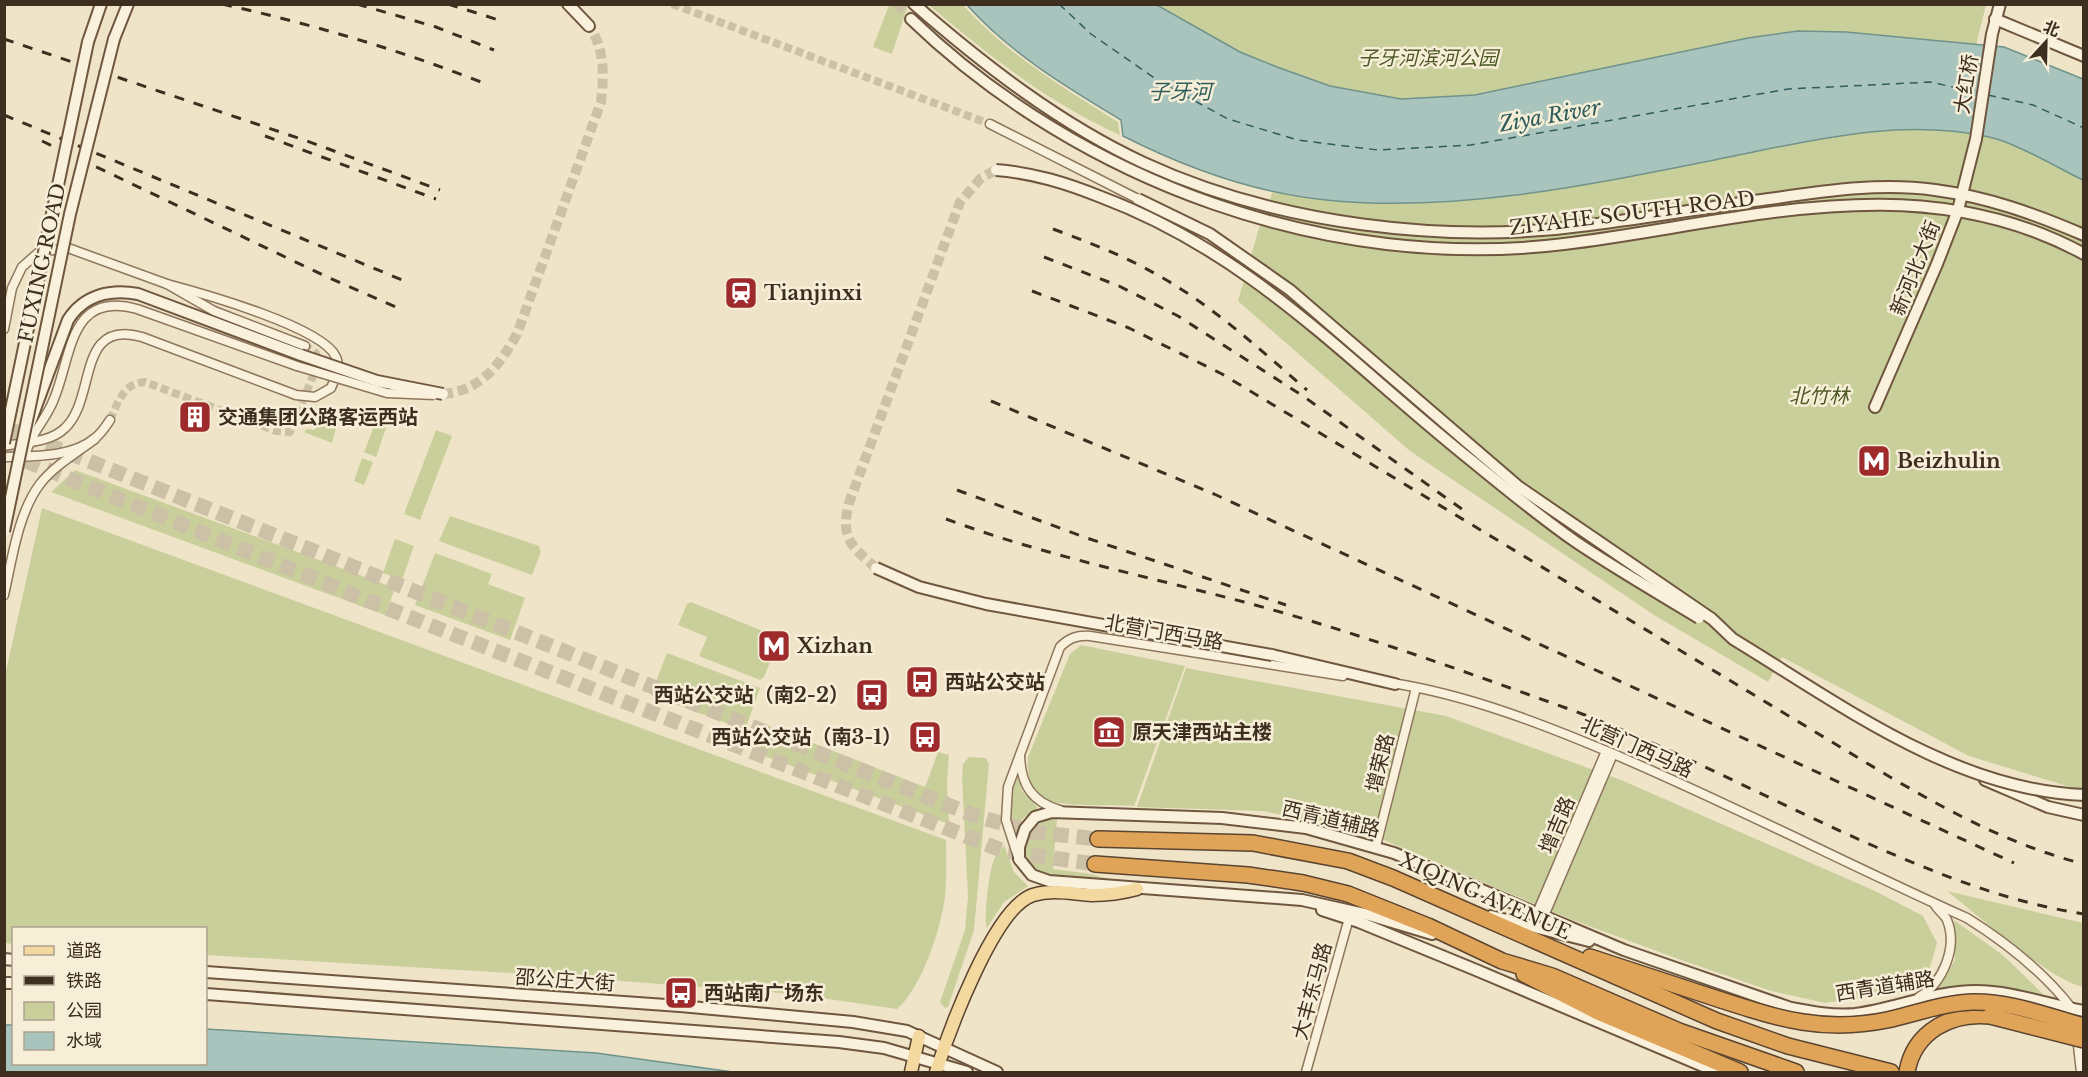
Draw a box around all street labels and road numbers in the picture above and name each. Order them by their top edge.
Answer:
street label: 大红桥 [1949,52,1983,116]
street label: FUXING ROAD [13,181,71,345]
street label: ZIYAHE SOUTH ROAD [1508,186,1756,240]
street label: 新河北大街 [1885,217,1945,319]
street label: 北营门西马路 [1103,610,1225,654]
street label: 北营门西马路 [1577,712,1697,782]
street label: 增荣路 [1361,731,1399,795]
street label: 增吉路 [1534,793,1580,857]
street label: 西青道辅路 [1280,796,1382,842]
street label: XIQING AVENUE [1396,847,1574,945]
street label: 大丰东马路 [1287,940,1337,1042]
street label: 邵公庄大街 [514,965,616,995]
street label: 西青道辅路 [1834,966,1936,1006]

